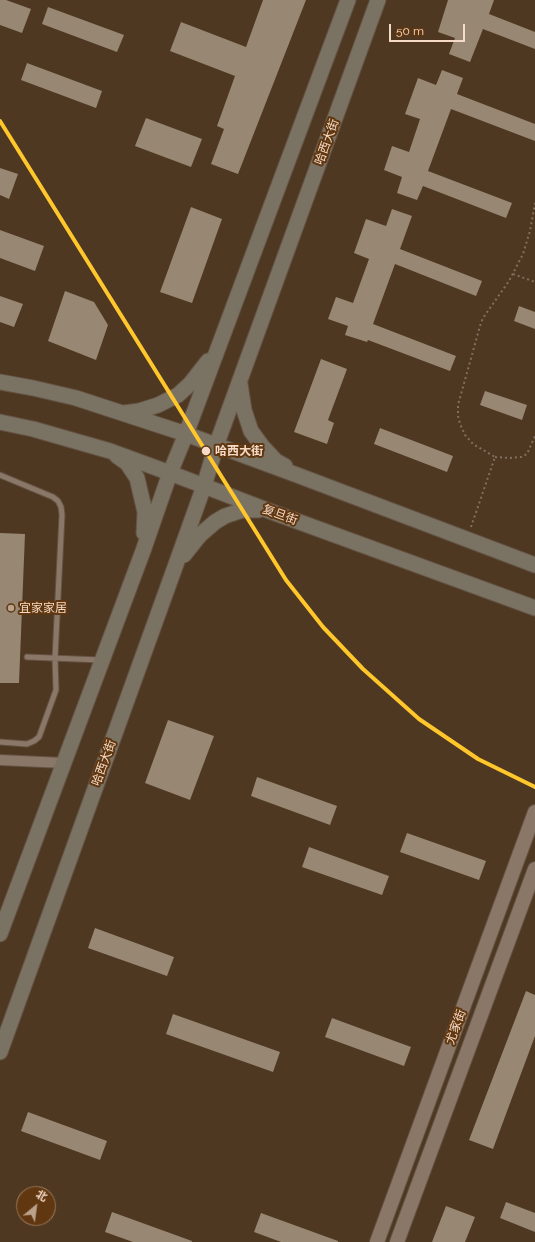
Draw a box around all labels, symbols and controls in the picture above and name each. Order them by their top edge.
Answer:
scale bar [391,16,467,42]
text: 50 m [396,24,424,38]
street label: 哈西大街 [312,117,342,167]
place label: 哈西大街 [215,444,263,458]
marker: 哈西大街 [200,445,212,457]
street label: 复旦街 [261,502,299,528]
place label: 宜家家居 [19,601,67,615]
marker: 宜家家居 [6,603,16,613]
street label: 哈西大街 [89,738,119,788]
street label: 尤家街 [443,1008,469,1046]
north arrow [16,1186,56,1226]
text: 北 [34,1188,50,1204]

